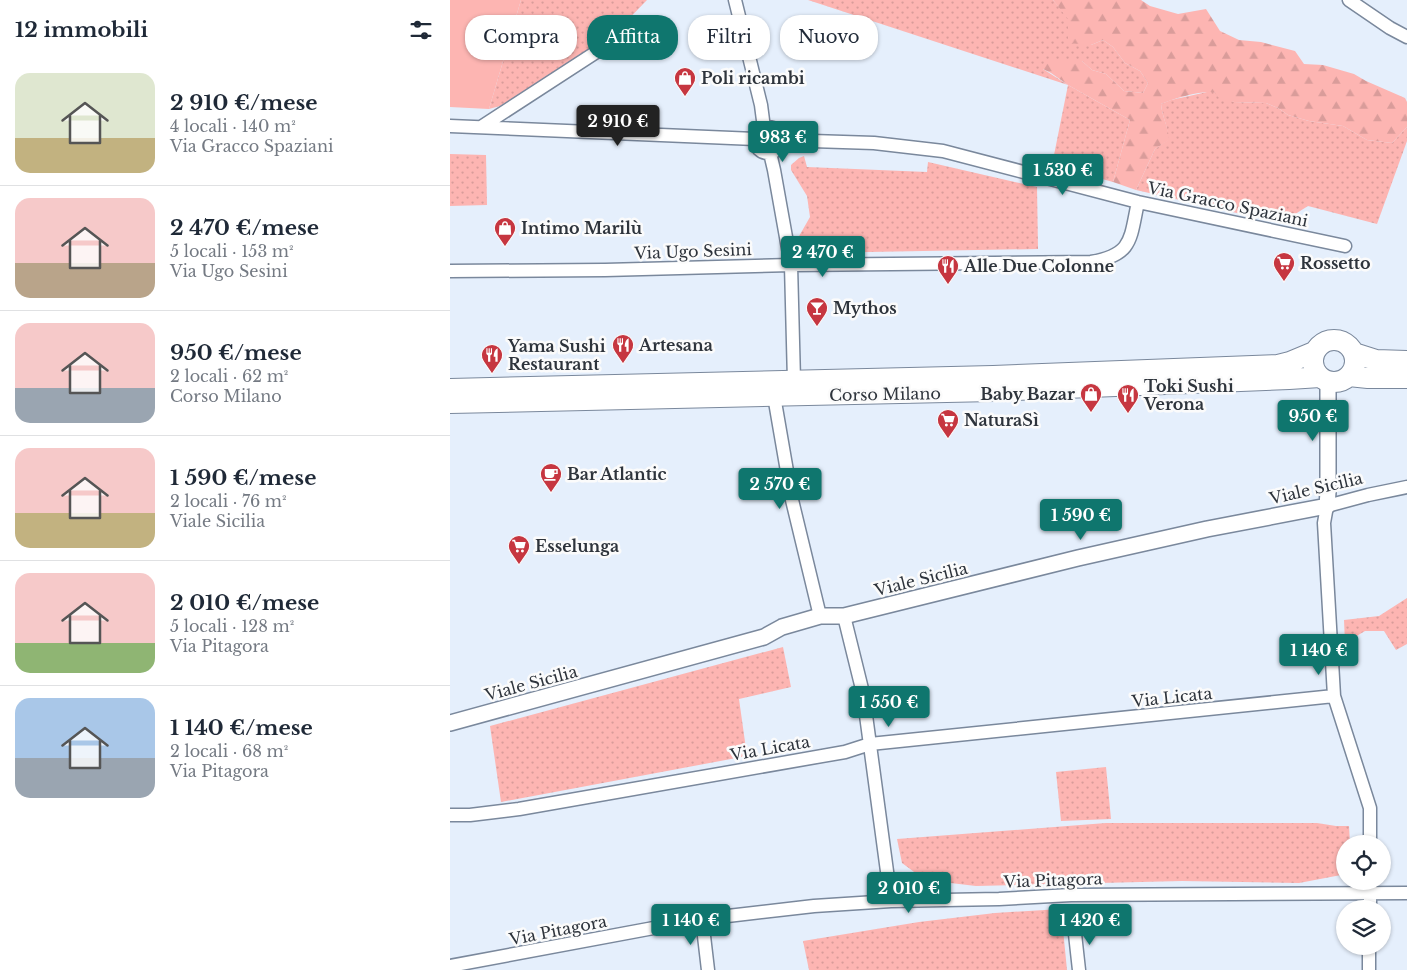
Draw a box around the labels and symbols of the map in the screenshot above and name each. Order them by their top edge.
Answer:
shop icon: Poli ricambi [673,66,697,97]
place label: Poli ricambi [701,68,805,88]
pin: 2 910 € [572,104,664,147]
pin: 983 € [748,120,818,163]
pin: 1 530 € [1017,154,1109,196]
street label: Via Gracco Spaziani [1145,177,1311,231]
shop icon: Intimo Marilù [493,216,517,247]
place label: Intimo Marilù [521,218,643,238]
pin: 2 470 € [777,236,869,278]
street label: Via Ugo Sesini [633,239,753,263]
supermarket icon: Rossetto [1272,251,1296,282]
place label: Rossetto [1300,253,1371,273]
restaurant icon: Alle Due Colonne [936,254,960,285]
place label: Alle Due Colonne [963,256,1114,276]
bar icon: Mythos [805,296,829,327]
place label: Mythos [833,298,897,318]
restaurant icon: Artesana [611,333,635,364]
place label: Artesana [638,335,713,355]
place label: Yama Sushi Restaurant [507,336,606,374]
restaurant icon: Yama Sushi Restaurant [480,343,504,374]
place label: Toki Sushi Verona [1143,376,1234,414]
shop icon: Baby Bazar [1079,382,1103,413]
street label: Corso Milano [829,383,941,405]
restaurant icon: Toki Sushi Verona [1116,383,1140,414]
place label: Baby Bazar [980,384,1075,404]
pin: 950 € [1278,400,1348,442]
supermarket icon: NaturaSì [936,408,960,439]
place label: NaturaSì [964,410,1039,430]
cafe icon: Bar Atlantic [539,462,563,493]
place label: Bar Atlantic [567,464,667,484]
pin: 2 570 € [734,468,826,510]
street label: Viale Sicilia [1266,468,1365,509]
pin: 1 590 € [1035,498,1127,541]
supermarket icon: Esselunga [507,534,531,565]
place label: Esselunga [535,536,619,556]
street label: Viale Sicilia [872,558,970,600]
pin: 1 140 € [1273,634,1365,676]
street label: Viale Sicilia [482,661,580,705]
street label: Via Licata [1130,683,1213,711]
pin: 1 550 € [843,686,935,728]
street label: Via Licata [728,731,812,765]
street label: Via Pitagora [1002,868,1103,892]
pin: 2 010 € [863,872,955,914]
pin: 1 140 € [645,904,737,946]
pin: 1 420 € [1044,904,1136,946]
street label: Via Pitagora [507,911,609,949]

